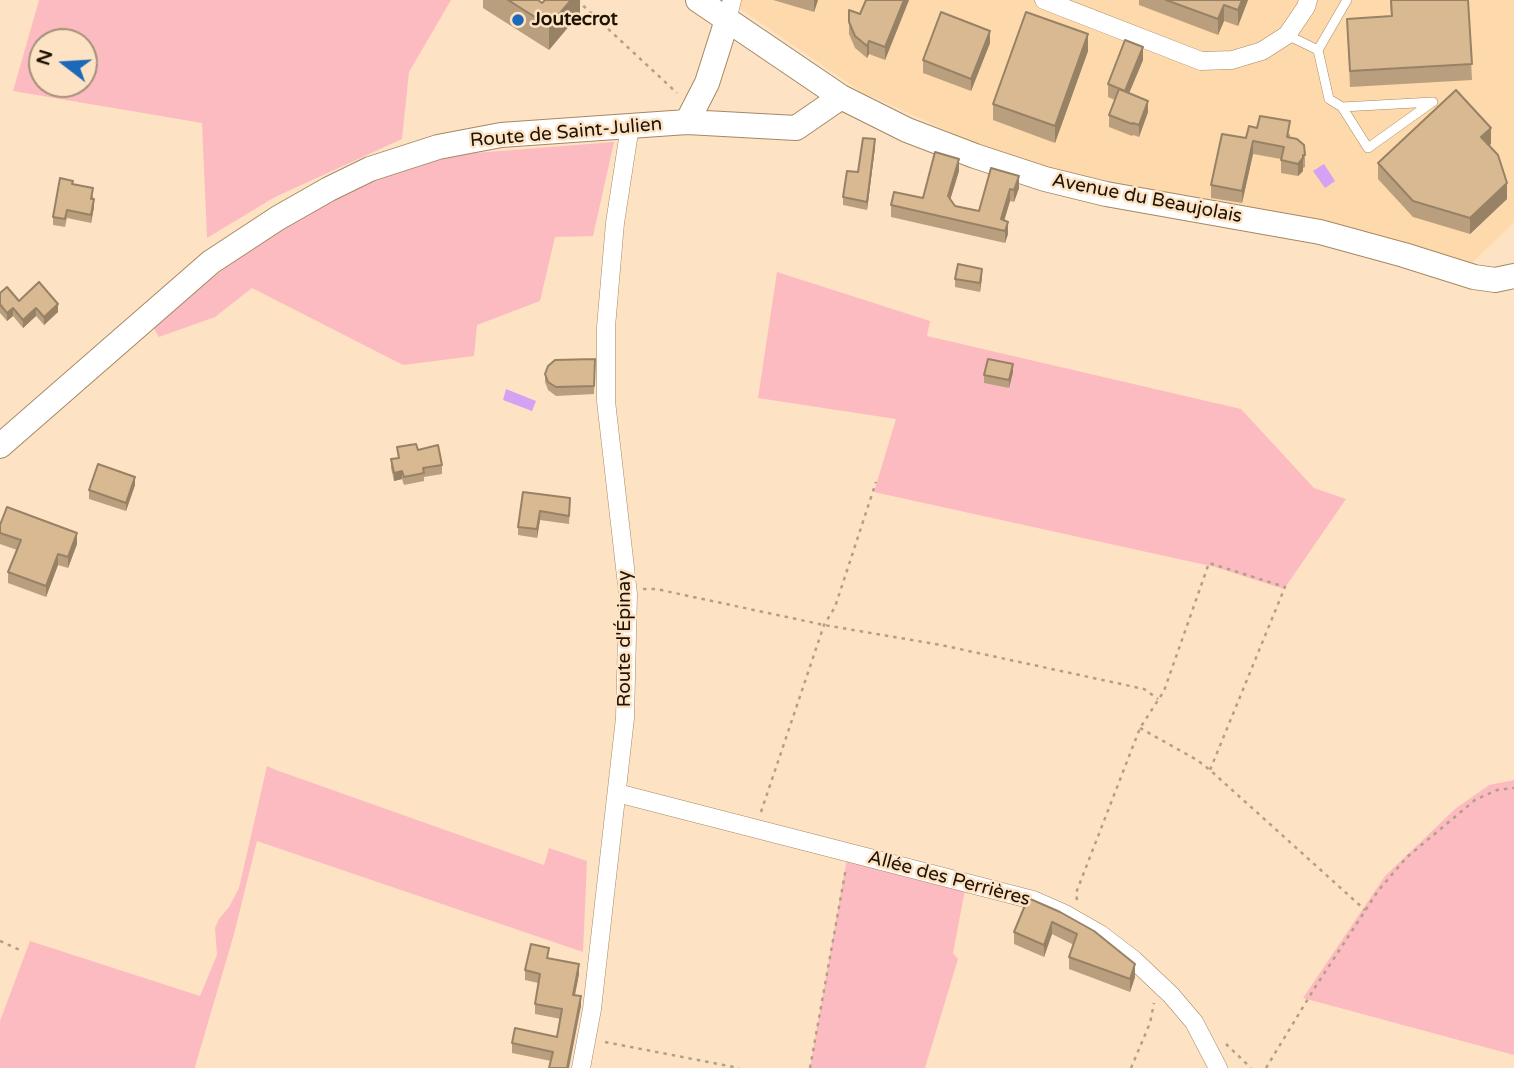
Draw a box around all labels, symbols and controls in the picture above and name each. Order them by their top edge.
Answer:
place label: Joutecrot [532,9,618,31]
marker: Joutecrot [510,12,526,28]
north arrow [28,28,98,98]
text: N [32,47,58,68]
street label: Route de Saint-Julien [469,113,663,153]
street label: Avenue du Beaujolais [1050,169,1244,229]
street label: Route d'Épinay [614,571,636,707]
street label: Allée des Perrières [865,846,1033,912]

